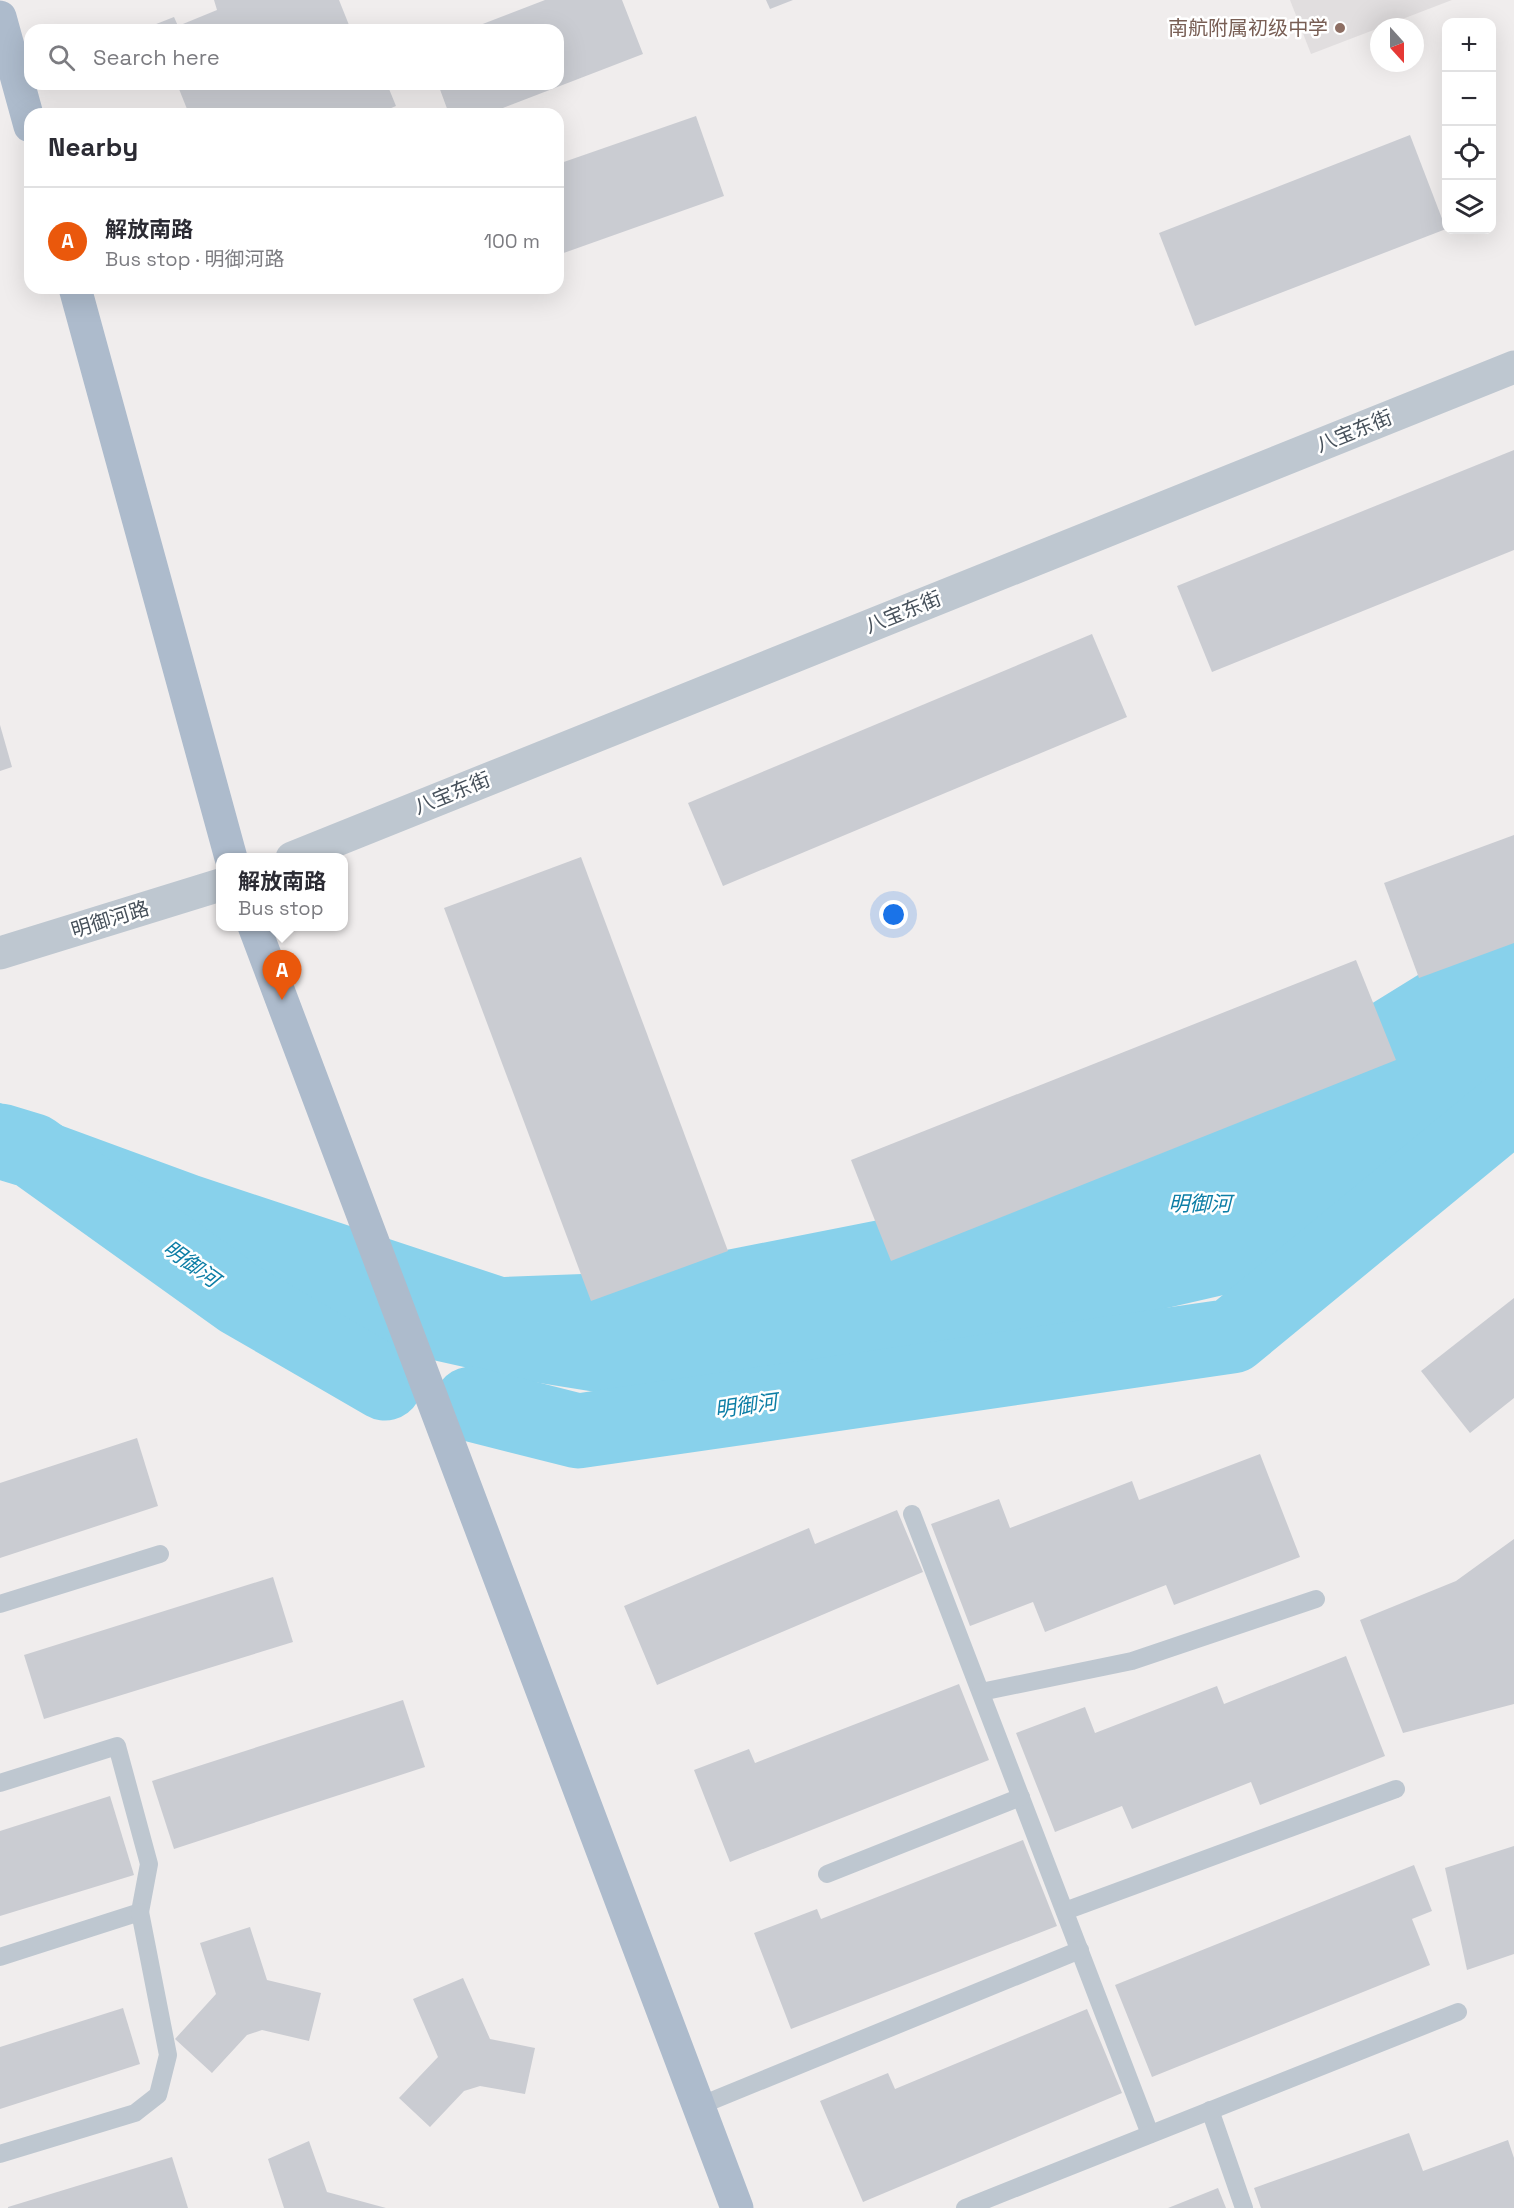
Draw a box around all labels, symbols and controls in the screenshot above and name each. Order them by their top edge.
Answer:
place label: 南航附属初级中学 [1168,15,1328,41]
north arrow [1370,18,1424,72]
map controls [1442,18,1496,234]
button: + [1442,18,1496,72]
marker: 南航附属初级中学 [1333,21,1347,35]
search box [24,24,564,90]
icon: search [45,41,78,74]
text: Search here [93,43,220,71]
button: − [1442,72,1496,126]
button: locate [1442,126,1496,180]
text: Nearby [48,130,138,164]
button: layers [1442,180,1496,234]
text: 解放南路 [105,215,193,243]
text: A [61,228,74,254]
text: 100 m [484,228,540,254]
text: Bus stop · 明御河路 [105,246,285,272]
street label: 八宝东街 [1312,404,1396,458]
street label: 八宝东街 [861,585,945,639]
street label: 八宝东街 [410,766,494,820]
popup [216,853,348,931]
text: 解放南路 [238,867,326,895]
street label: 明御河路 [68,895,152,943]
text: Bus stop [238,895,324,921]
your location [879,900,908,929]
pin: A [262,950,302,1000]
water label: 明御河 [1169,1190,1235,1217]
water label: 明御河 [158,1234,228,1295]
water label: 明御河 [713,1387,783,1423]

